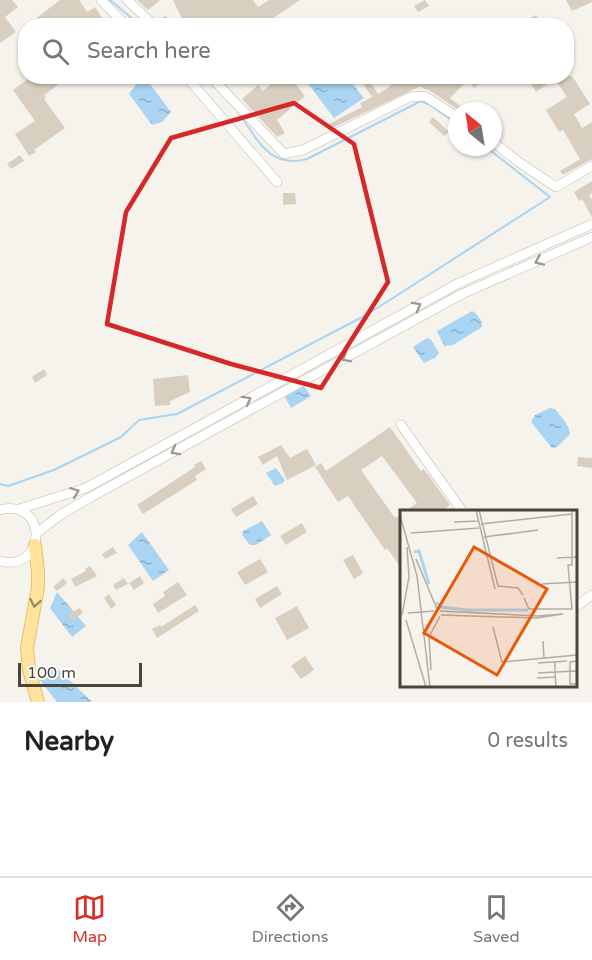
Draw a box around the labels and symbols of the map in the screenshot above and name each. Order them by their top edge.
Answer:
north arrow [448,102,502,156]
one-way arrow [534,254,545,266]
one-way arrow [411,302,422,313]
one-way arrow [342,351,352,362]
one-way arrow [240,396,251,407]
one-way arrow [171,444,181,455]
one-way arrow [69,487,80,500]
inset map [400,510,577,687]
one-way arrow [29,598,42,608]
scale bar [18,660,142,688]

